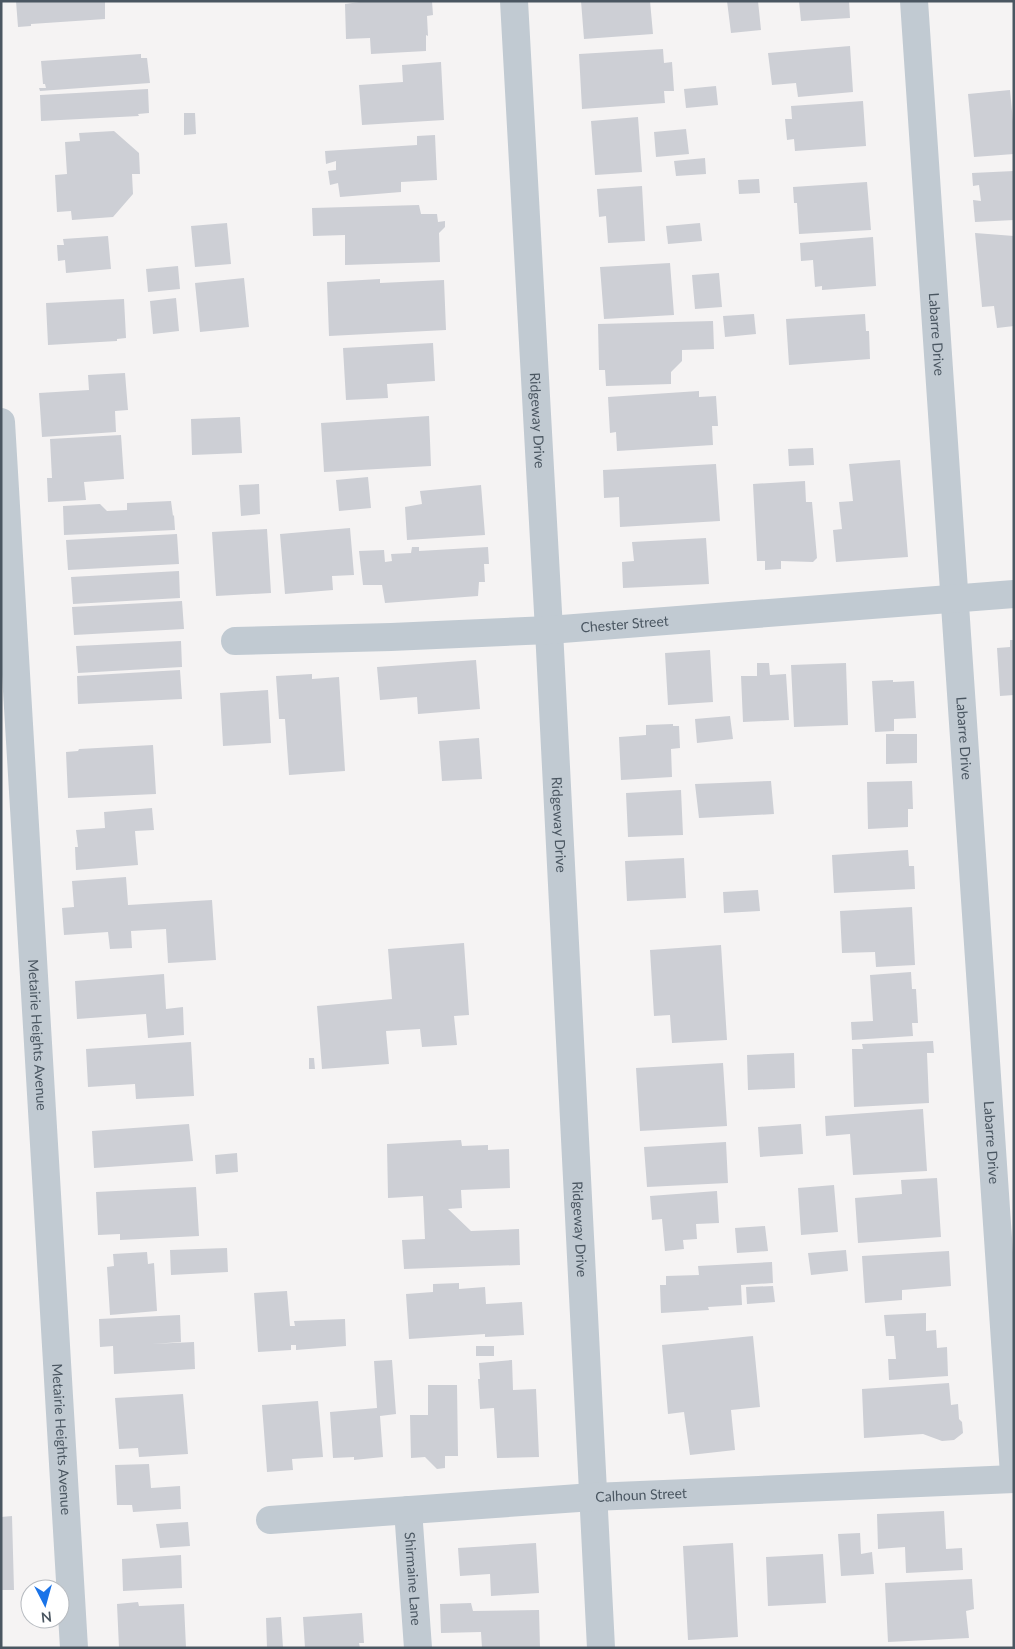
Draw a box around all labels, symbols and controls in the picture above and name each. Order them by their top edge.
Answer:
street label: Labarre Drive [926,292,948,376]
street label: Ridgeway Drive [527,372,549,469]
street label: Chester Street [580,612,669,636]
street label: Labarre Drive [953,696,976,780]
street label: Ridgeway Drive [549,776,570,873]
street label: Metairie Heights Avenue [25,959,51,1111]
street label: Labarre Drive [981,1100,1003,1184]
street label: Ridgeway Drive [569,1181,591,1278]
street label: Metairie Heights Avenue [49,1363,75,1515]
street label: Calhoun Street [595,1484,687,1505]
street label: Shirmaine Lane [402,1531,425,1626]
north arrow [20,1579,70,1629]
text: N [40,1608,53,1626]

